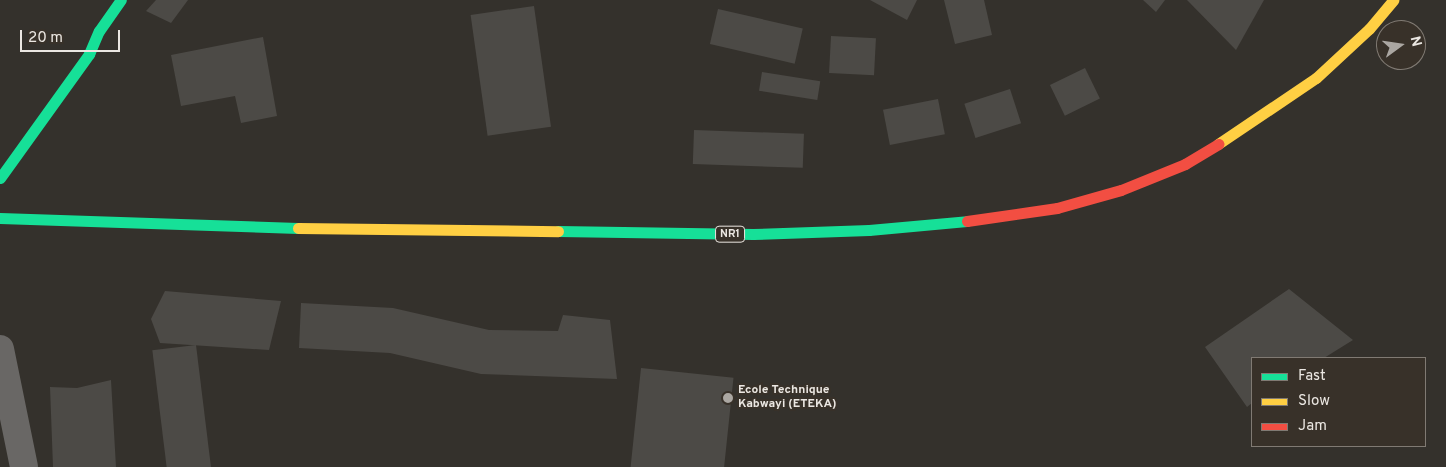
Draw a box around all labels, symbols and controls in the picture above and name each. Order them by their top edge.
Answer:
scale bar [22,20,122,52]
north arrow [1376,20,1426,70]
text: 20 m [28,29,63,48]
text: N [1406,35,1425,48]
road number: NR1 [715,225,745,242]
legend [1251,357,1426,447]
text: Fast [1298,367,1326,386]
place label: Ecole Technique Kabwayi (ETEKA) [738,384,836,412]
marker: Ecole Technique Kabwayi (ETEKA) [722,392,734,404]
text: Slow [1298,392,1330,411]
text: Jam [1298,417,1327,436]

